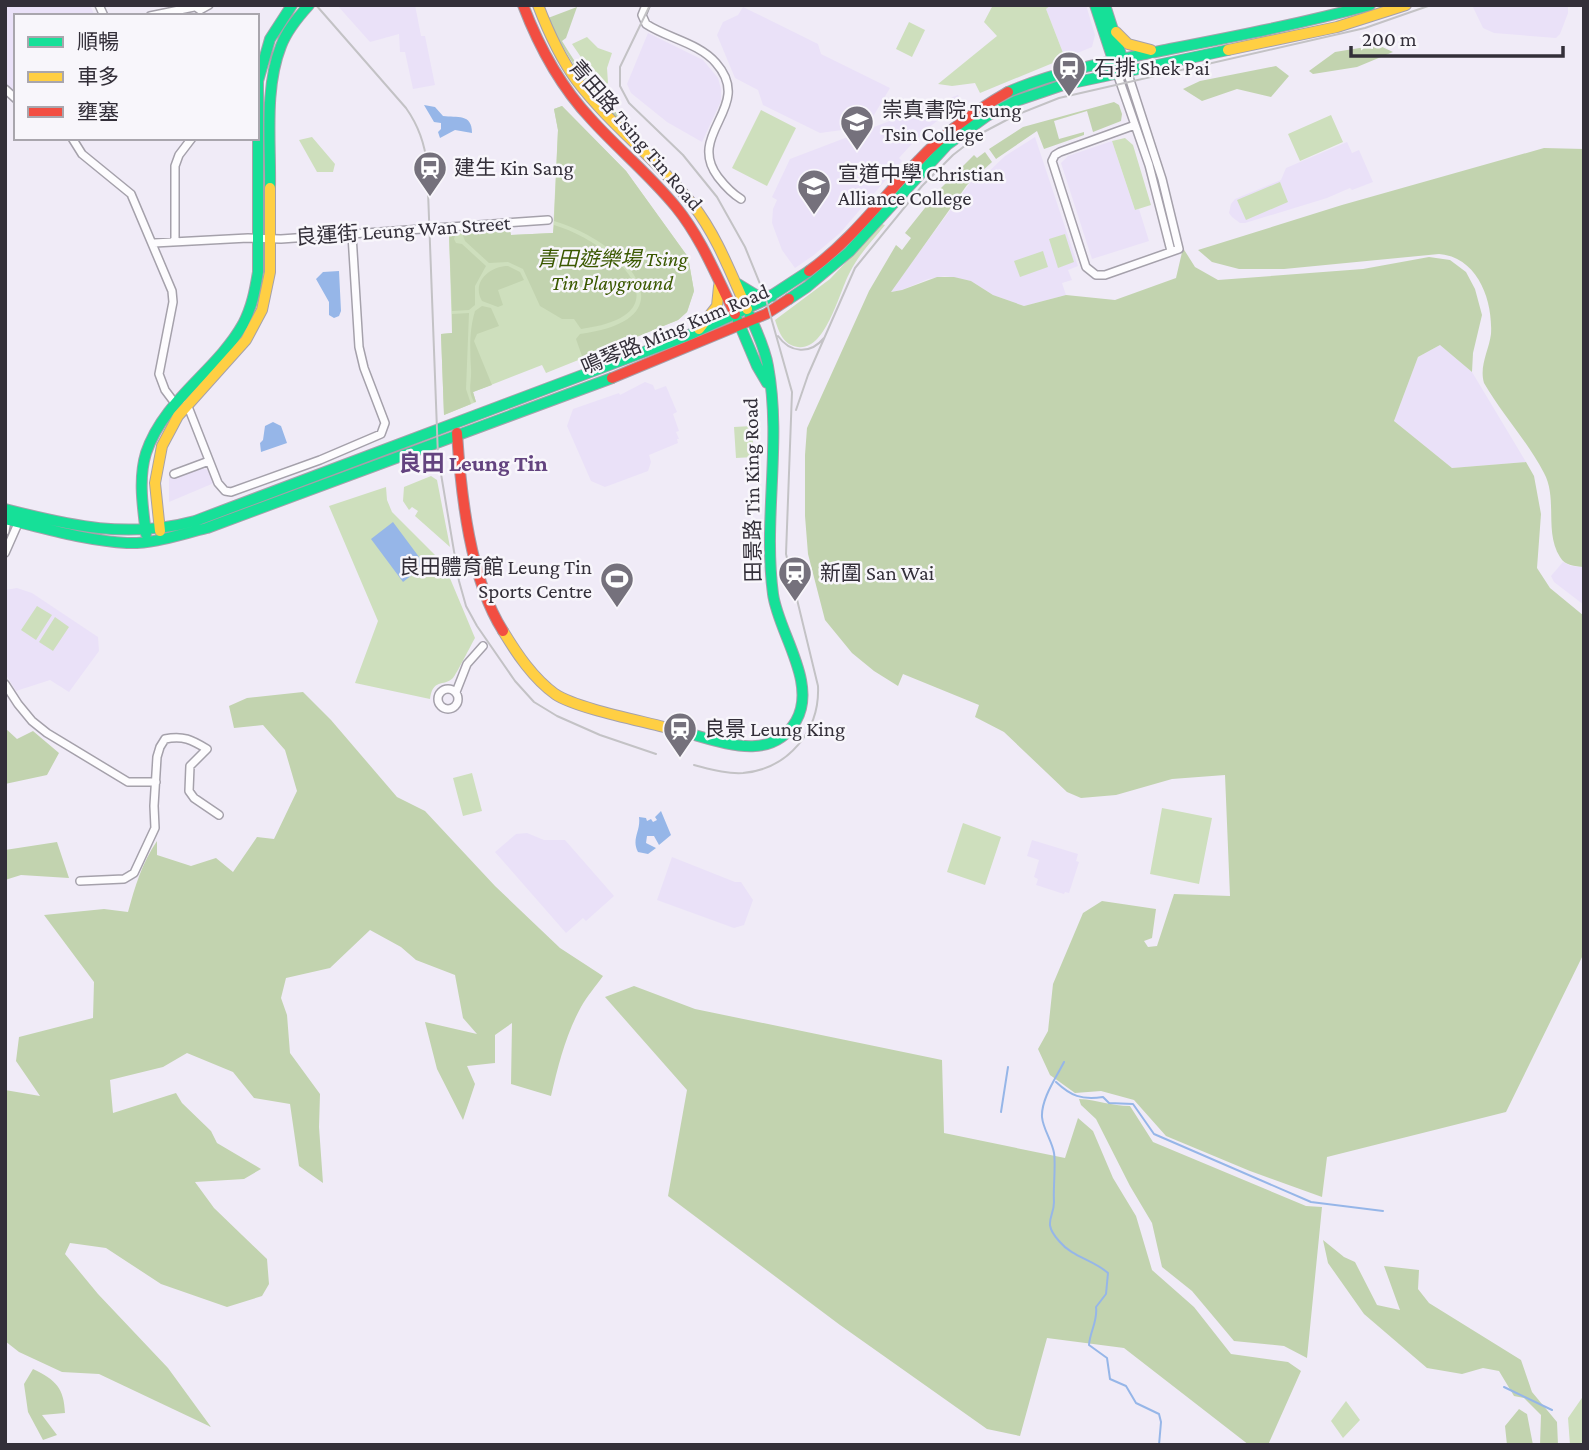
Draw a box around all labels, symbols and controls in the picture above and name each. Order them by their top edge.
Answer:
legend [14,14,259,140]
scale bar [1351,14,1563,58]
text: 200 m [1362,27,1417,51]
text: 順暢 [77,30,119,54]
station icon: 石排 Shek Pai [1050,49,1088,98]
street label: 青田路 Tsing Tin Road [564,55,708,215]
place label: 石排 Shek Pai [1094,56,1210,80]
text: 車多 [77,65,119,89]
place label: 崇真書院 Tsung Tsin College [882,98,1021,146]
text: 壅塞 [77,100,119,124]
school or university icon: 崇真書院 Tsung Tsin College [838,103,876,152]
station icon: 建生 Kin Sang [411,149,449,198]
place label: 建生 Kin Sang [454,156,574,180]
place label: 宣道中學 Christian Alliance College [838,162,1004,210]
school or university icon: 宣道中學 Christian Alliance College [795,167,833,216]
street label: 良運街 Leung Wan Street [295,210,512,249]
park label: 青田遊樂場 Tsing Tin Playground [536,247,688,295]
street label: 鳴琴路 Ming Kum Road [578,279,772,379]
street label: 田景路 Tin King Road [738,398,766,582]
district label: 良田 Leung Tin [398,450,548,476]
station icon: 新圍 San Wai [776,554,814,603]
place label: 良田體育館 Leung Tin Sports Centre [399,555,592,603]
sports icon: 良田體育館 Leung Tin Sports Centre [598,560,636,609]
place label: 新圍 San Wai [820,561,935,585]
station icon: 良景 Leung King [661,710,699,759]
place label: 良景 Leung King [704,717,845,741]

